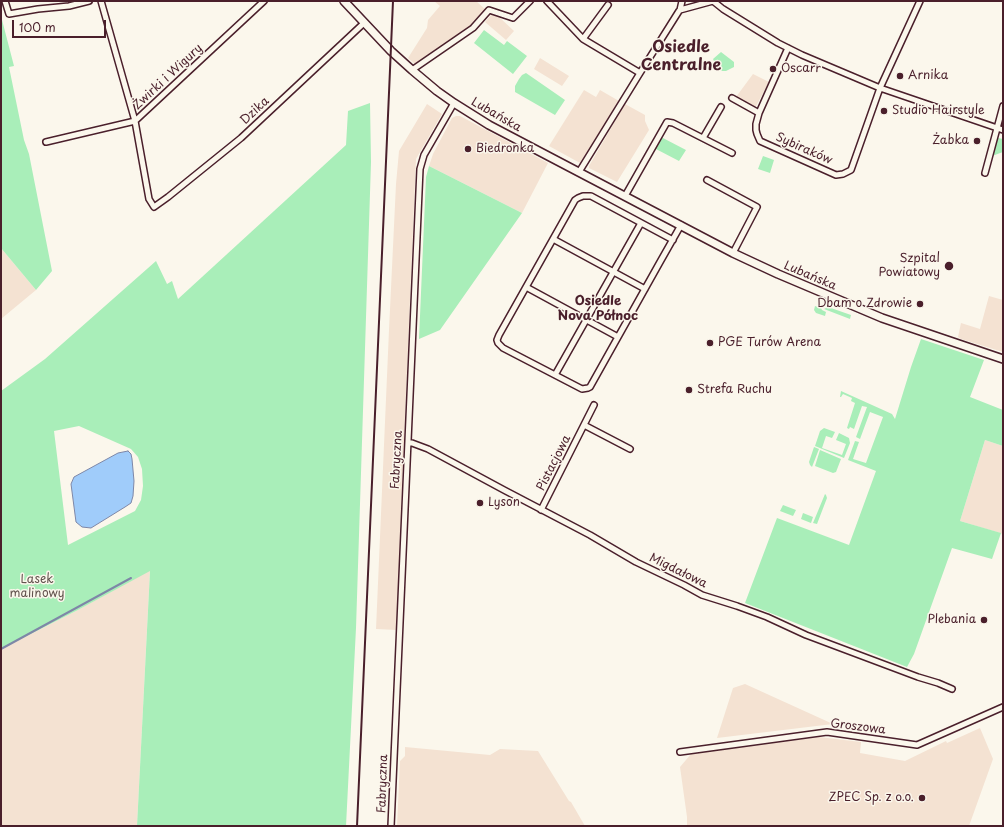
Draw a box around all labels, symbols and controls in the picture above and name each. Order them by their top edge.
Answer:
scale bar [14,12,108,38]
text: 100 m [19,18,56,36]
district label: Osiedle Centralne [641,38,721,76]
street label: Żwirki i Wigury [130,41,206,113]
place label: Oscarr [781,62,821,76]
marker: Oscarr [768,64,778,74]
place label: Arnika [908,69,948,83]
marker: Arnika [895,71,905,81]
street label: Dzika [238,94,272,128]
street label: Lubańska [468,95,524,135]
place label: Studio Hairstyle [892,104,985,118]
marker: Studio Hairstyle [879,106,889,116]
street label: Sybiraków [774,130,834,168]
place label: Żabka [932,134,969,148]
marker: Żabka [972,136,982,146]
place label: Biedronka [476,142,534,156]
marker: Biedronka [463,144,473,154]
place label: Szpital Powiatowy [879,252,940,280]
street label: Lubańska [782,258,838,294]
marker: Szpital Powiatowy [943,260,955,272]
district label: Osiedle Nova Północ [558,293,638,324]
place label: Dbam o Zdrowie [817,297,912,311]
marker: Dbam o Zdrowie [915,299,925,309]
place label: PGE Turów Arena [718,336,821,350]
marker: PGE Turów Arena [705,338,715,348]
place label: Strefa Ruchu [697,383,772,397]
marker: Strefa Ruchu [684,385,694,395]
street label: Fabryczna [388,430,406,490]
street label: Pistacjowa [534,433,574,493]
place label: Lyson [488,496,520,510]
marker: Lyson [475,498,485,508]
street label: Migdałowa [647,551,709,591]
park label: Lasek malinowy [10,573,64,601]
place label: Plebania [928,613,976,627]
marker: Plebania [979,615,989,625]
street label: Groszowa [830,716,886,738]
street label: Fabryczna [375,754,391,814]
place label: ZPEC Sp. z o.o. [829,791,914,805]
marker: ZPEC Sp. z o.o. [917,793,927,803]

